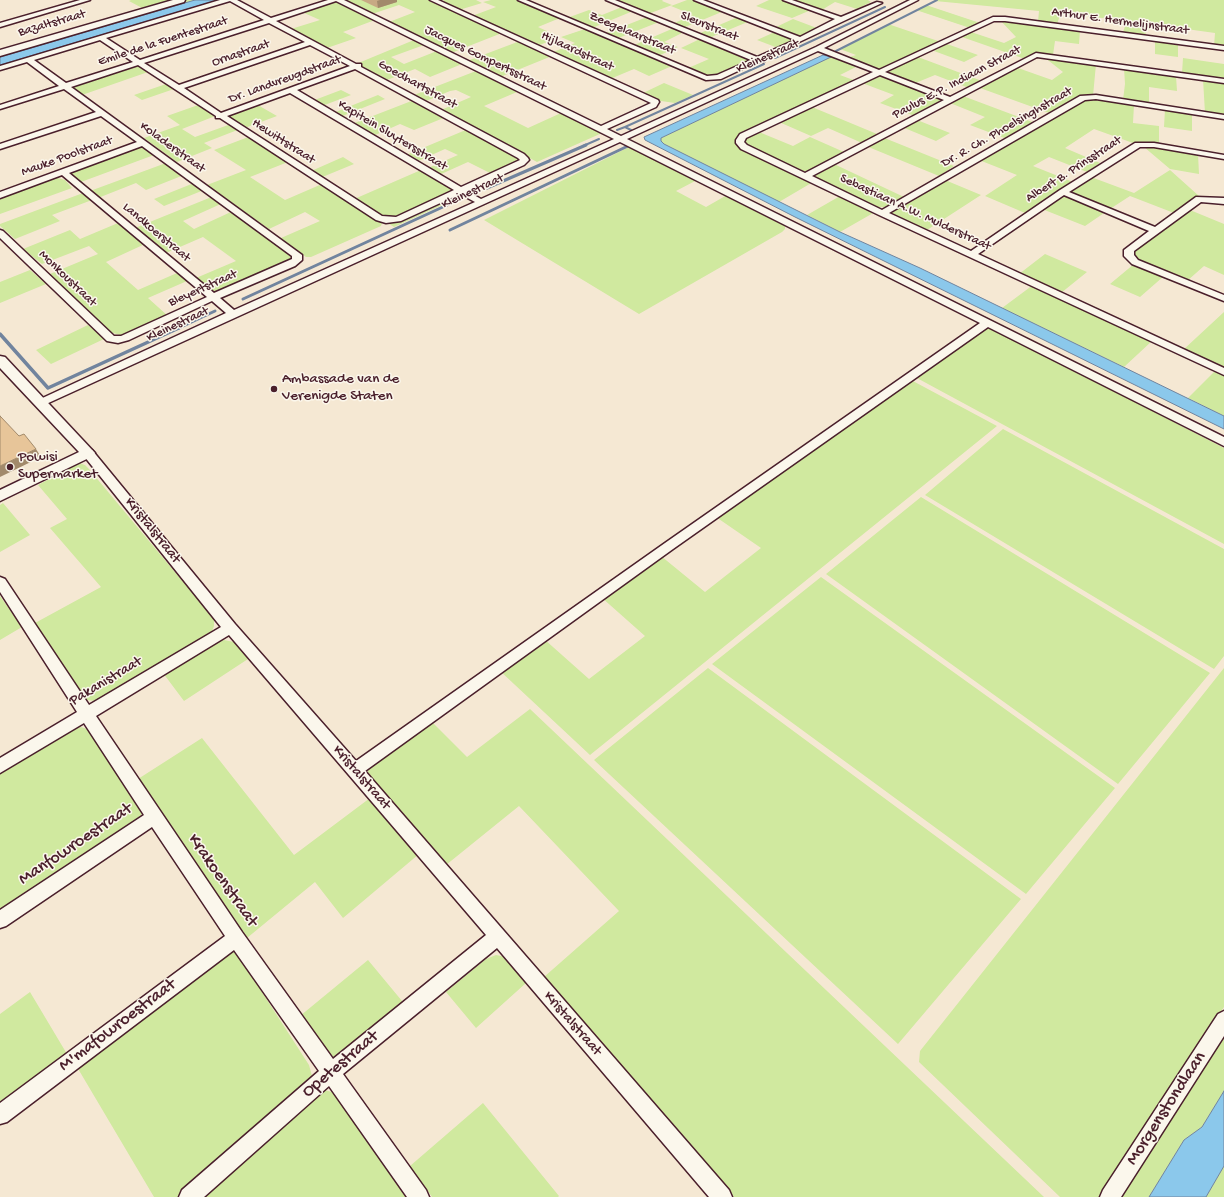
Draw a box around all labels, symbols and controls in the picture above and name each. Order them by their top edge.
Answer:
street label: Arthur E. Hermelijnstraat [1050,5,1190,39]
street label: Bazaltstraat [16,7,88,41]
street label: Sleurstraat [678,8,740,46]
street label: Zeegelaarstraat [586,9,678,59]
street label: Emile de la Fuentestraat [96,14,230,70]
street label: Jacques Gompertsstraat [422,23,548,95]
street label: Hijlaardstraat [538,28,616,76]
street label: Kleinestraat [734,36,802,78]
street label: Ornastraat [210,37,272,71]
street label: Paulus E.P. Indiaan Straat [890,43,1024,123]
street label: Dr. Landvreugdstraat [227,52,343,108]
street label: Goedhartstraat [375,57,459,113]
street label: Dr. R. Ch. Phoelsinghstraat [939,84,1075,172]
street label: Kapitein Sluytersstraat [334,97,450,175]
street label: Hewittstraat [249,116,317,168]
street label: Koladerstraat [136,119,208,177]
street label: Mauke Poolstraat [19,133,115,181]
street label: Albert B. Prinsstraat [1023,133,1125,207]
street label: Kleinestraat [439,171,507,213]
street label: Sebastiaan A.W. Mulderstraat [837,171,993,255]
street label: Landkoerstraat [119,200,193,266]
street label: Monkoustraat [35,247,99,311]
street label: Bleyertstraat [166,267,240,311]
street label: Kleinestraat [144,304,212,346]
place label: Ambassade van de Verenigde Staten [282,371,399,406]
marker: Ambassade van de Verenigde Staten [269,384,279,394]
place label: Powisi Supermarket [18,449,97,484]
marker: Powisi Supermarket [5,462,15,472]
street label: Kristalstraat [120,494,184,568]
street label: Pakanistraat [66,653,146,711]
street label: Kristalstraat [328,742,394,814]
street label: Manfowroestraat [15,799,137,891]
street label: Krakoenstraat [182,830,262,932]
street label: M'mafowroestraat [55,975,181,1077]
street label: Kristalstraat [539,988,605,1060]
street label: Opetestraat [298,1027,384,1103]
street label: Morgenstondlaan [1122,1048,1212,1170]

